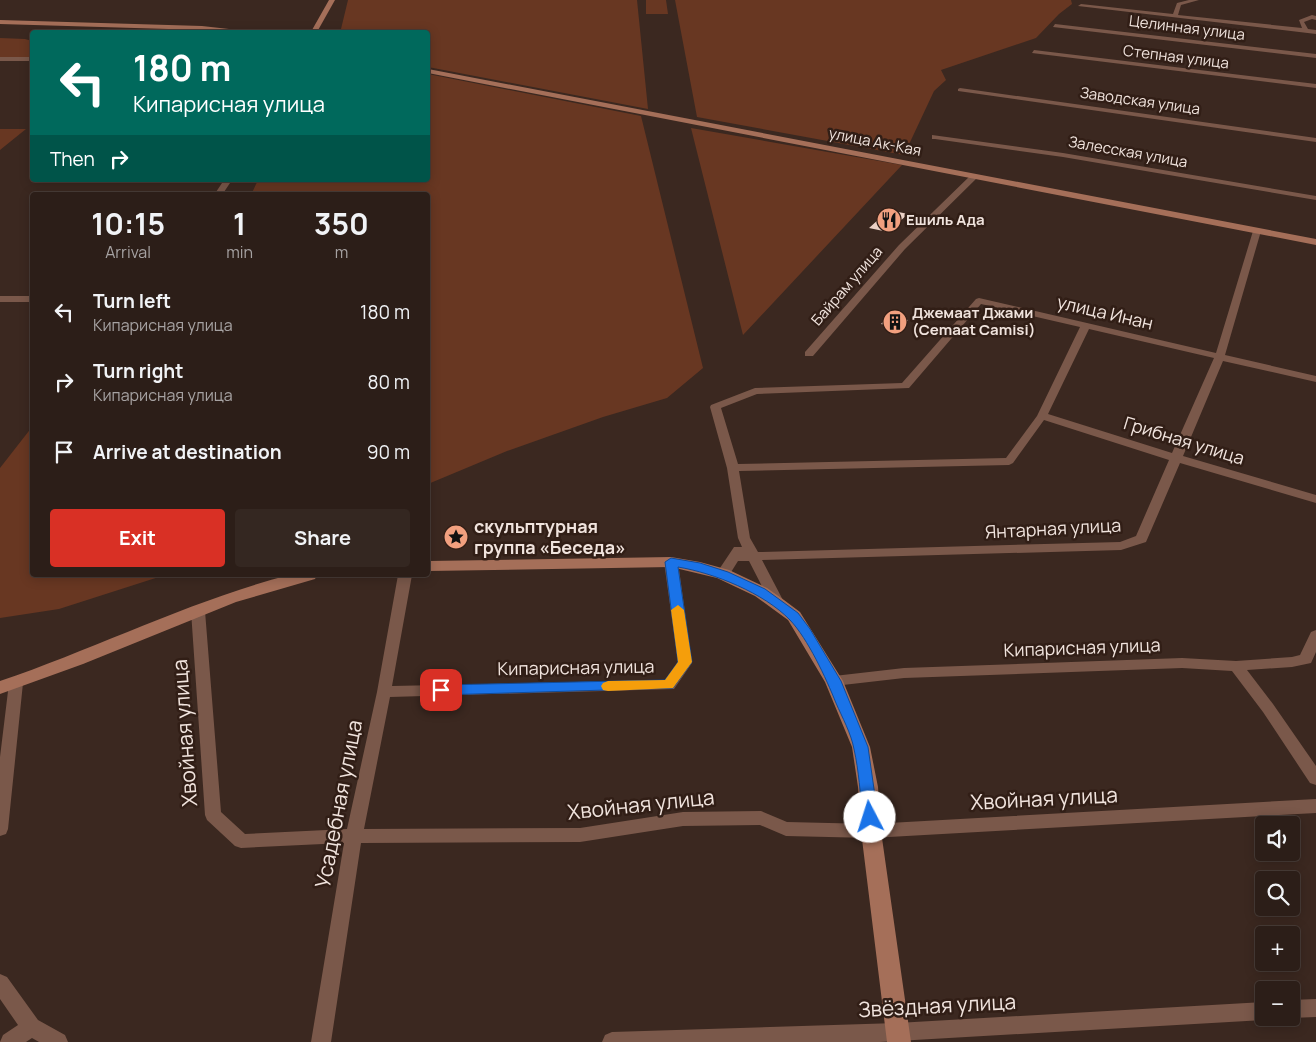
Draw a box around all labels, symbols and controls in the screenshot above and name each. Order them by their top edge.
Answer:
street label: Целинная улица [1128,10,1246,45]
street label: Степная улица [1122,40,1230,73]
text: 180 m [133,44,231,92]
icon: left [50,50,115,115]
street label: Заводская улица [1079,82,1201,119]
text: Кипарисная улица [133,89,325,119]
street label: улица Ак-Кая [827,122,923,161]
street label: Залесская улица [1067,131,1189,172]
icon: right [105,145,133,173]
text: Then [50,146,95,172]
text: 10:15 [91,203,165,244]
text: 1 [233,203,246,244]
text: 350 [314,203,369,244]
restaurant icon: Ешиль Ада [876,207,902,233]
place label: Ешиль Ада [906,209,985,230]
text: Arrival [105,241,151,263]
text: min [226,241,253,263]
text: m [335,241,348,263]
street label: Байрам улица [806,241,887,330]
text: Turn left [93,288,171,314]
street label: улица Инан [1055,289,1156,335]
icon: left [50,298,78,326]
text: 180 m [360,299,410,325]
place label: Джемаат Джами (Cemaat Camisi) [912,302,1035,340]
building icon: Джемаат Джами (Cemaat Camisi) [882,309,908,335]
text: Кипарисная улица [93,314,233,336]
text: Turn right [93,358,183,384]
icon: right [50,368,78,396]
text: 80 m [367,369,410,395]
text: Кипарисная улица [93,384,233,406]
street label: Грибная улица [1121,410,1248,470]
icon: arrive [50,438,78,466]
text: Arrive at destination [93,439,282,465]
text: 90 m [367,439,410,465]
button: Exit [50,509,225,567]
button: Share [235,509,410,567]
street label: Янтарная улица [984,512,1122,544]
place label: скульптурная группа «Беседа» [474,514,626,559]
place icon: скульптурная группа «Беседа» [443,524,469,550]
street label: Кипарисная улица [1003,632,1161,662]
street label: Кипарисная улица [497,654,655,680]
street label: Хвойная улица [165,658,203,808]
pin [420,669,462,711]
icon: arrive [427,676,455,704]
street label: Усадебная улица [308,717,368,890]
street label: Хвойная улица [970,780,1118,816]
street label: Хвойная улица [566,782,716,826]
position arrow [843,790,895,842]
map controls [1255,816,1300,1026]
button: sound [1255,816,1300,861]
button: search [1255,871,1300,916]
button: + [1255,926,1300,971]
button: − [1255,981,1300,1026]
street label: Звёздная улица [857,987,1017,1023]

